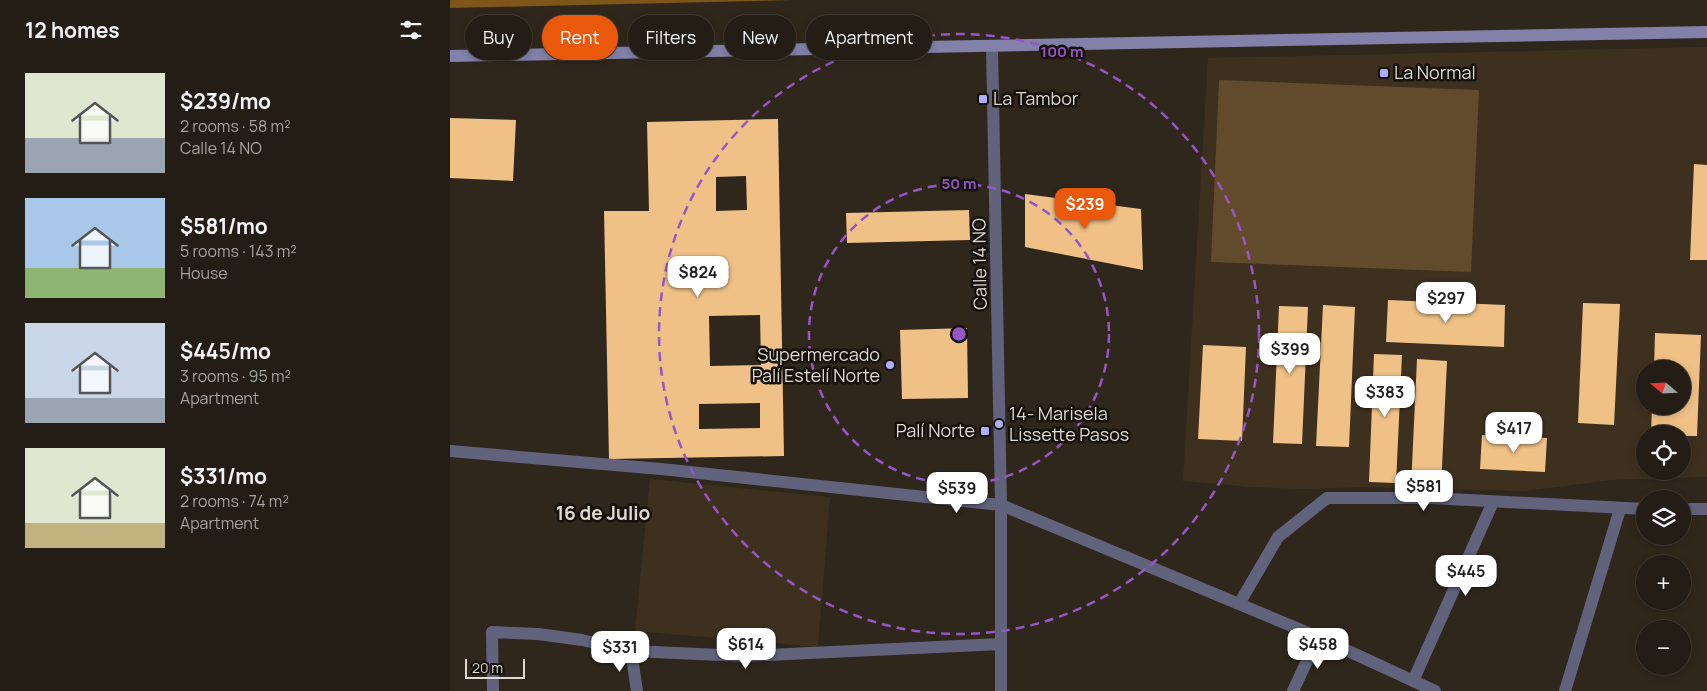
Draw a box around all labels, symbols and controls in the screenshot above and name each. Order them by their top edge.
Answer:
chip: Buy [465,15,532,60]
chip: Rent [542,15,618,60]
chip: Filters [628,15,714,60]
chip: New [724,15,796,60]
chip: Apartment [806,15,932,60]
text: 12 homes [25,16,120,44]
icon: filters [397,16,425,44]
text: 100 m [1041,41,1083,62]
place label: La Normal [1394,60,1476,84]
marker: La Normal [1378,67,1390,79]
place label: La Tambor [993,86,1079,110]
text: $239/mo [180,87,271,115]
icon: home [65,93,125,153]
marker: La Tambor [977,93,989,105]
text: 2 rooms · 58 m² [180,115,291,137]
text: Calle 14 NO [180,137,262,159]
text: 50 m [941,173,977,194]
pin: $239 [1055,188,1115,230]
text: $239 [1066,193,1104,215]
text: $581/mo [180,212,268,240]
icon: home [65,218,125,278]
street label: Calle 14 NO [966,218,992,310]
text: 5 rooms · 143 m² [180,240,297,262]
pin: $824 [668,256,728,298]
text: $824 [679,261,717,283]
text: House [180,262,228,284]
pin: $297 [1416,282,1476,324]
text: $297 [1427,287,1465,309]
centre of rings [950,325,968,343]
pin: $399 [1260,332,1320,375]
text: $445/mo [180,337,271,365]
text: $399 [1270,338,1310,360]
place label: Supermercado Palí Estelí Norte [752,342,880,387]
icon: home [65,343,125,403]
marker: Supermercado Palí Estelí Norte [884,359,896,371]
north arrow [1636,360,1691,415]
map controls [1636,360,1691,675]
text: 3 rooms · 95 m² [180,365,291,387]
pin: $383 [1355,376,1415,418]
text: $383 [1366,381,1404,403]
text: Apartment [180,387,259,409]
place label: 14- Marisela Lissette Pasos [1009,401,1129,446]
pin: $417 [1484,412,1544,454]
text: $417 [1496,417,1532,439]
place label: Palí Norte [896,418,975,442]
marker: 14- Marisela Lissette Pasos [993,418,1005,430]
marker: Palí Norte [979,425,991,437]
button: locate [1636,425,1691,480]
text: $331/mo [180,462,267,490]
icon: home [65,468,125,528]
pin: $581 [1394,470,1454,512]
pin: $539 [927,472,987,514]
text: $581 [1406,475,1442,497]
text: $539 [938,477,976,499]
text: 2 rooms · 74 m² [180,490,289,512]
button: layers [1636,490,1691,545]
district label: 16 de Julio [556,500,650,526]
text: Apartment [180,512,259,534]
pin: $445 [1436,554,1496,597]
button: + [1636,555,1691,610]
text: $445 [1447,560,1485,582]
button: − [1636,620,1691,675]
pin: $614 [716,628,776,670]
pin: $458 [1288,628,1348,670]
pin: $331 [590,630,650,673]
text: $614 [728,633,764,655]
text: $458 [1299,633,1337,655]
text: $331 [602,636,638,658]
scale bar [465,656,525,679]
text: 20 m [472,658,503,677]

